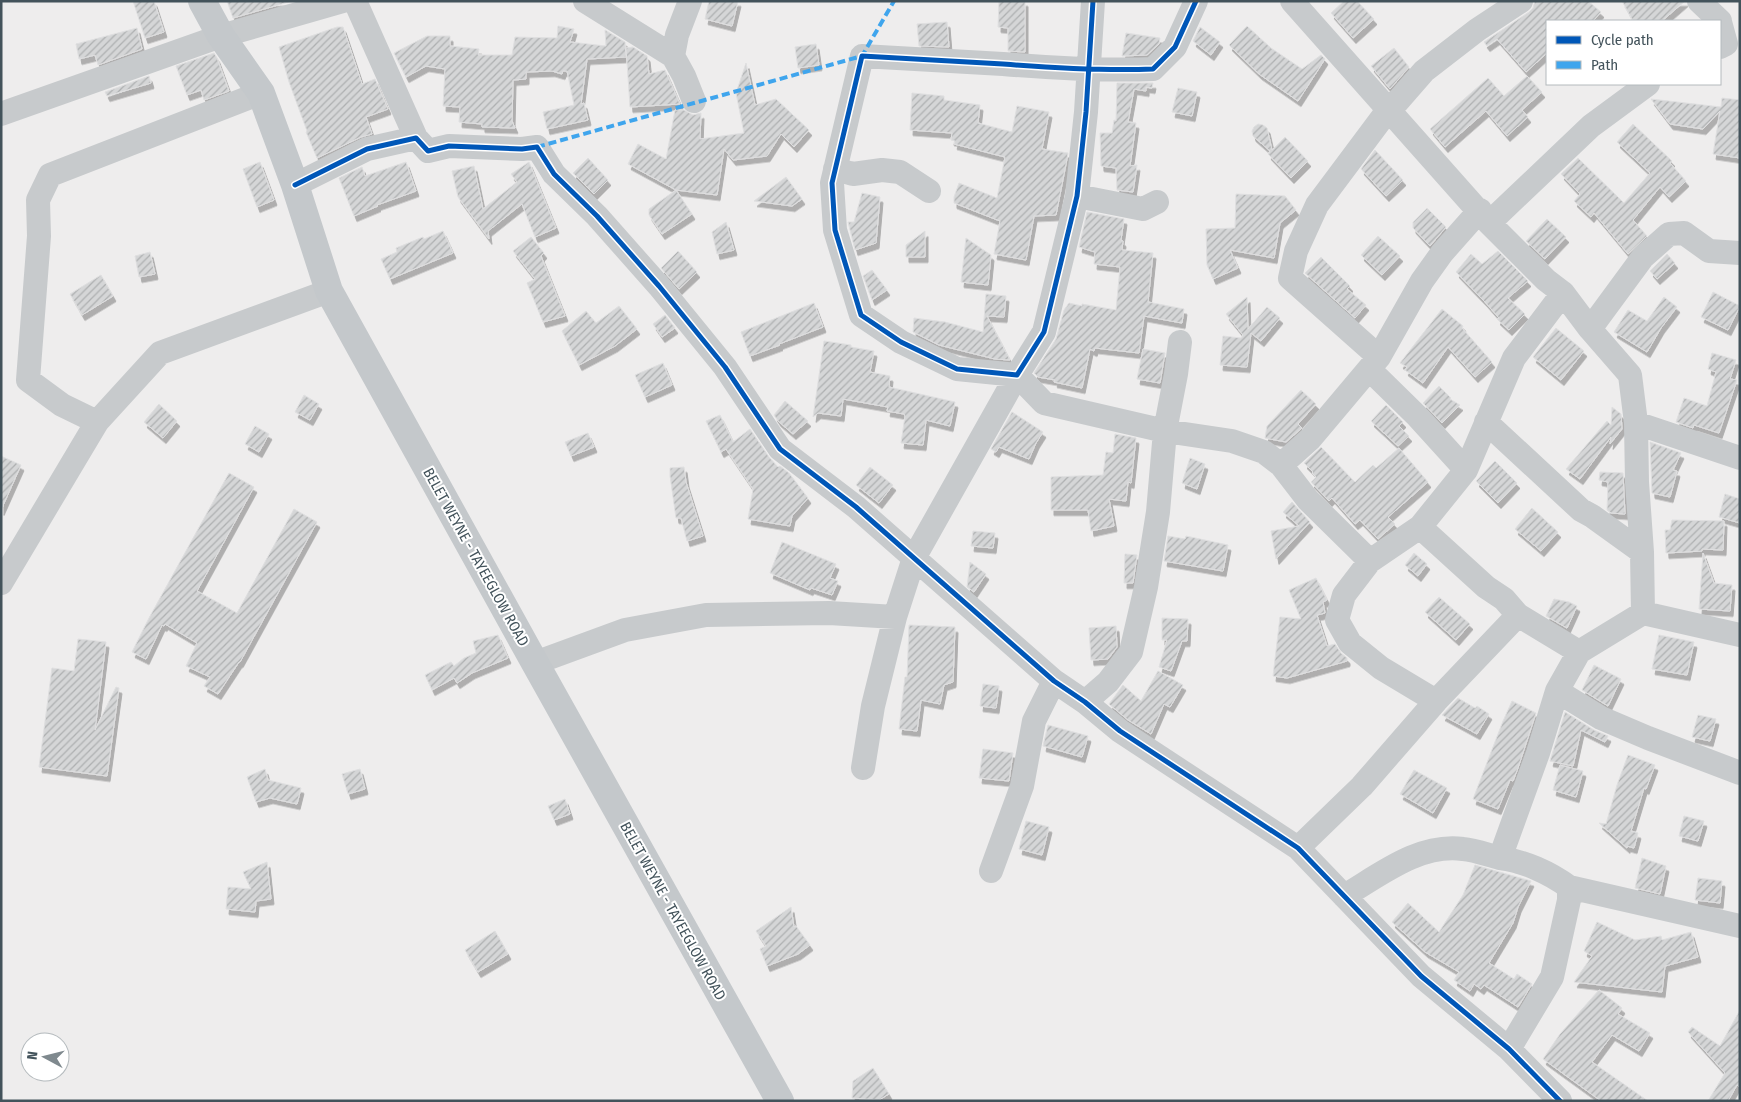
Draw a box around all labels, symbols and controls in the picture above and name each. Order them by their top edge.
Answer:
legend [1546,20,1721,85]
text: Cycle path [1591,31,1654,49]
text: Path [1591,56,1618,74]
street label: BELET WEYNE - TAYEEGLOW ROAD [419,465,533,649]
street label: BELET WEYNE - TAYEEGLOW ROAD [616,819,730,1003]
north arrow [20,1032,70,1082]
text: N [24,1050,42,1061]

